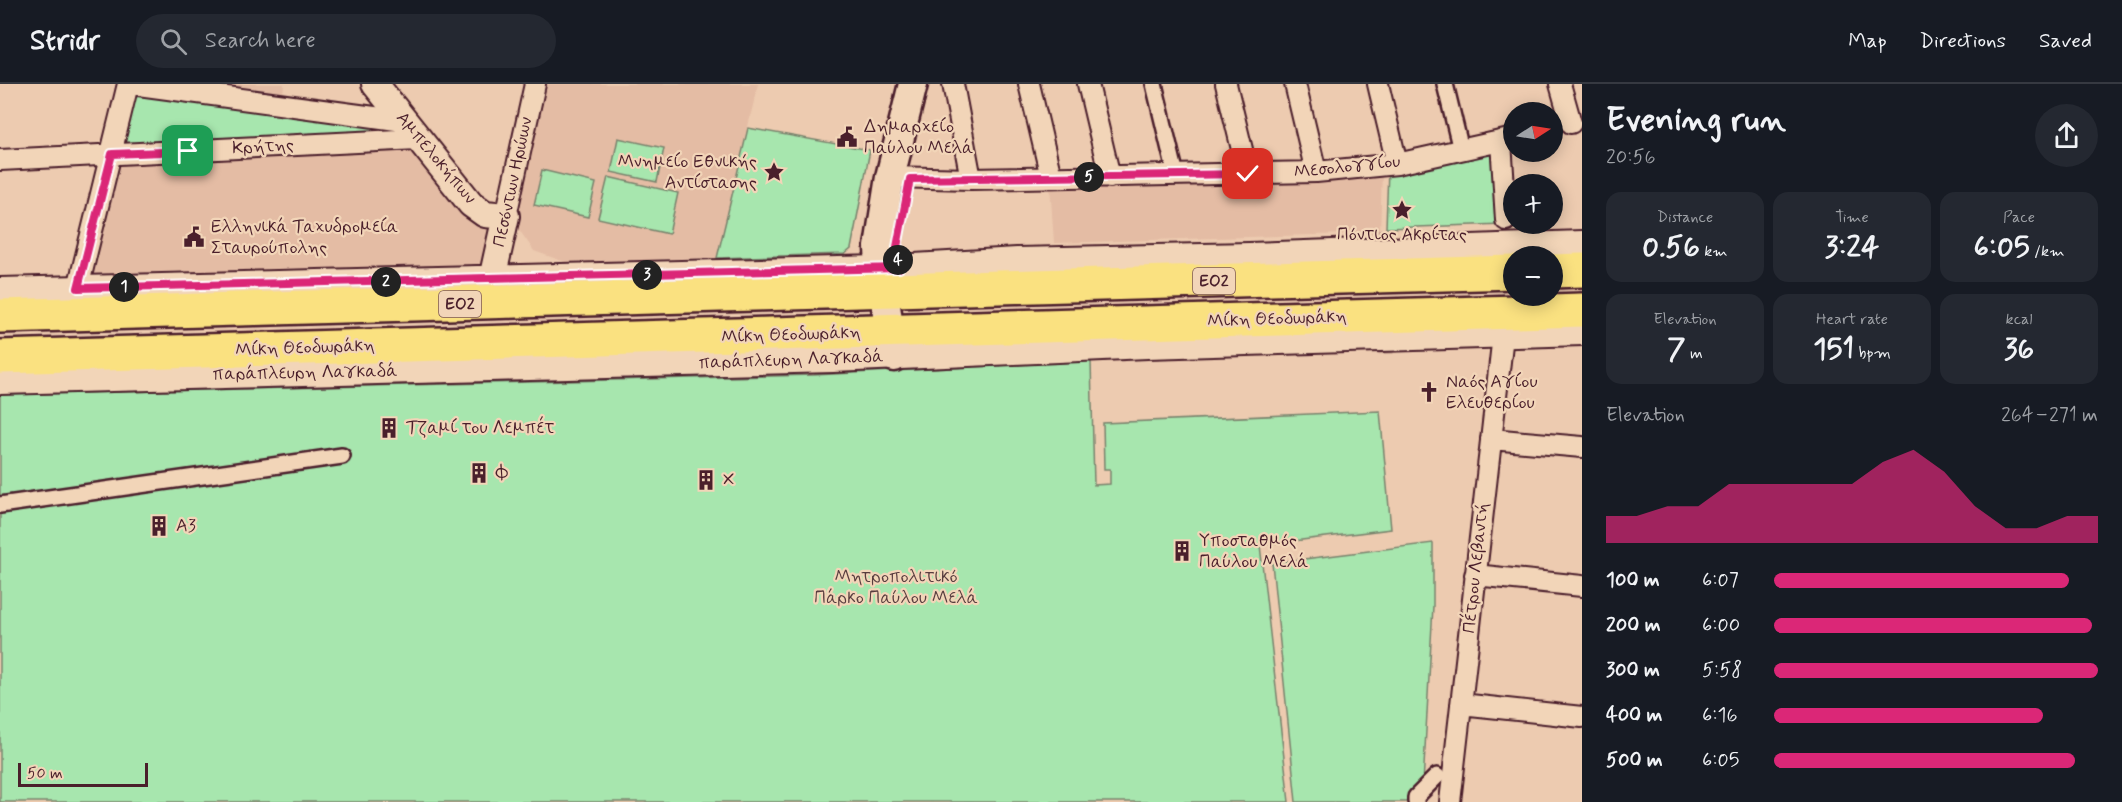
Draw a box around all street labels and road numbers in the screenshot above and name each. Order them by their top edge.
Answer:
street label: Αμπελοκήπων [390,107,482,209]
street label: Πεσόντων Ηρώων [487,115,539,249]
street label: Κρήτης [232,133,294,161]
street label: Μεσολογγίου [1293,149,1401,185]
road number: ΕΟ2 [1193,268,1235,294]
road number: ΕΟ2 [439,291,481,317]
street label: Μίκη Θεοδωράκη [1207,305,1347,333]
street label: Μίκη Θεοδωράκη [721,321,861,349]
street label: Μίκη Θεοδωράκη [235,334,375,362]
street label: παράπλευρη Λαγκαδά [698,345,884,375]
street label: παράπλευρη Λαγκαδά [212,359,398,387]
street label: Πέτρου Λεβαντή [1456,502,1495,634]

